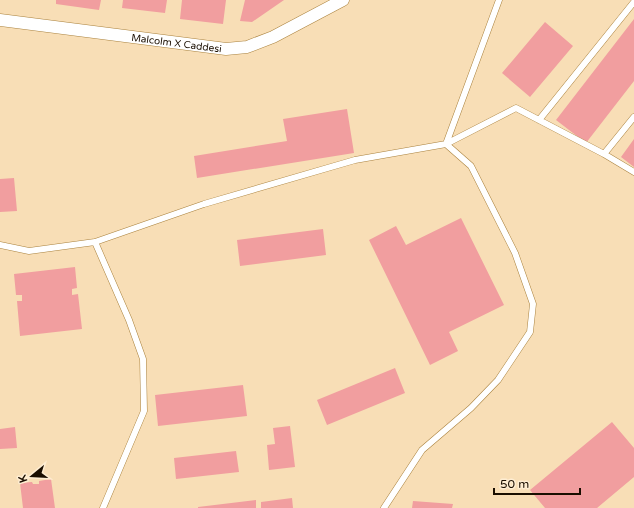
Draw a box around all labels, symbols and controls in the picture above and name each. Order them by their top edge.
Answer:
street label: Malcolm X Caddesi [131,32,222,55]
north arrow [12,456,52,496]
scale bar [494,470,580,496]
text: K [15,473,30,484]
text: 50 m [500,477,529,491]

